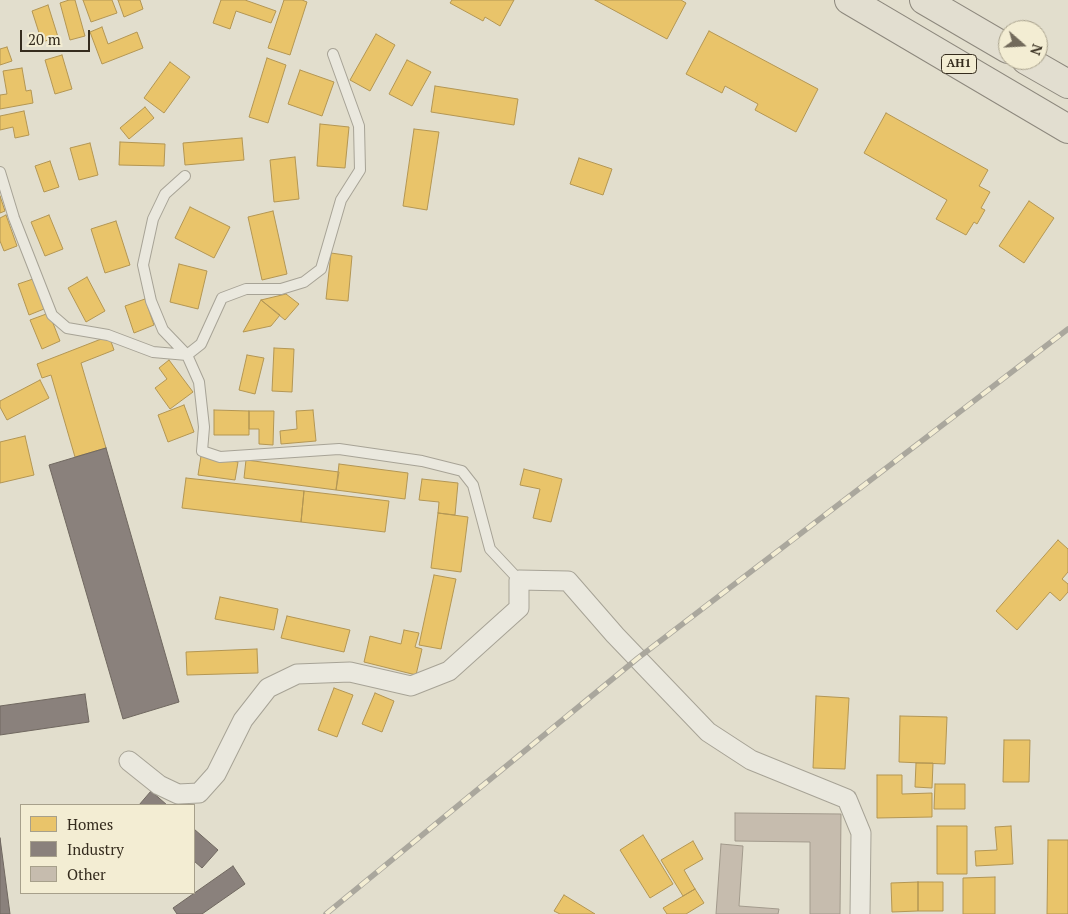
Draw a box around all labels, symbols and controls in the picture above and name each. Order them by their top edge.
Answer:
scale bar [22,20,92,52]
north arrow [998,20,1048,70]
text: 20 m [28,29,61,49]
text: N [1026,42,1047,58]
road number: AH1 [942,54,976,74]
legend [20,804,195,894]
text: Homes [67,814,113,834]
text: Industry [67,839,124,859]
text: Other [67,864,106,884]

